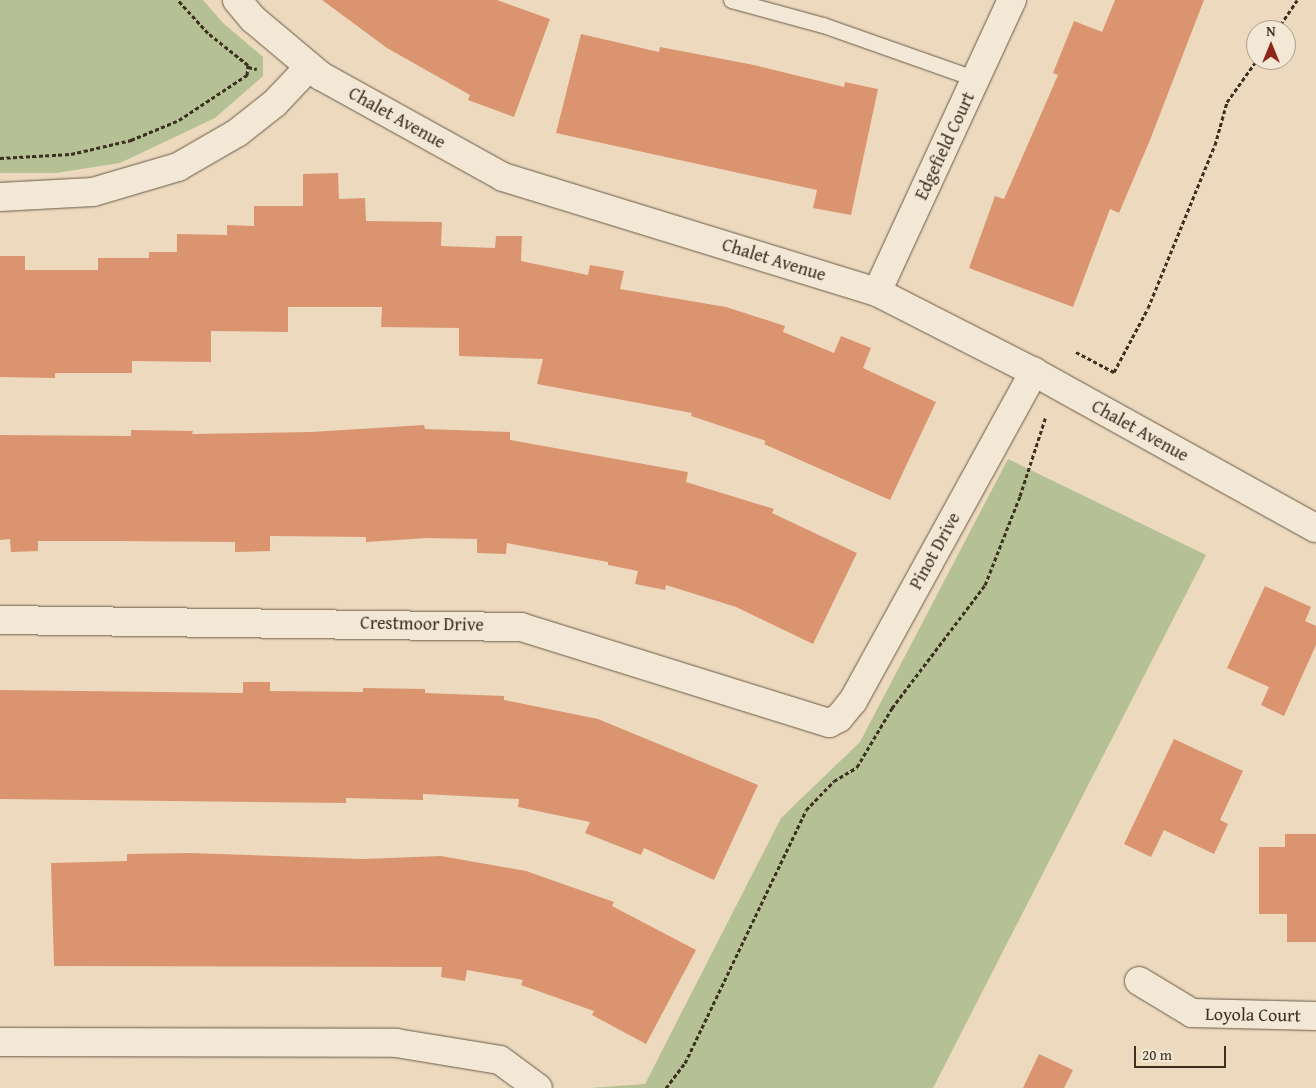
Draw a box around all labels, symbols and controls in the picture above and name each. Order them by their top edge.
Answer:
north arrow [1246,20,1296,70]
text: N [1266,21,1276,41]
street label: Chalet Avenue [345,82,449,154]
street label: Edgefield Court [911,89,979,203]
street label: Chalet Avenue [719,234,829,286]
street label: Chalet Avenue [1088,395,1192,467]
street label: Pinot Drive [905,509,965,593]
street label: Crestmoor Drive [360,612,484,636]
street label: Loyola Court [1205,1003,1301,1027]
scale bar [1136,1036,1228,1068]
text: 20 m [1142,1044,1172,1065]

